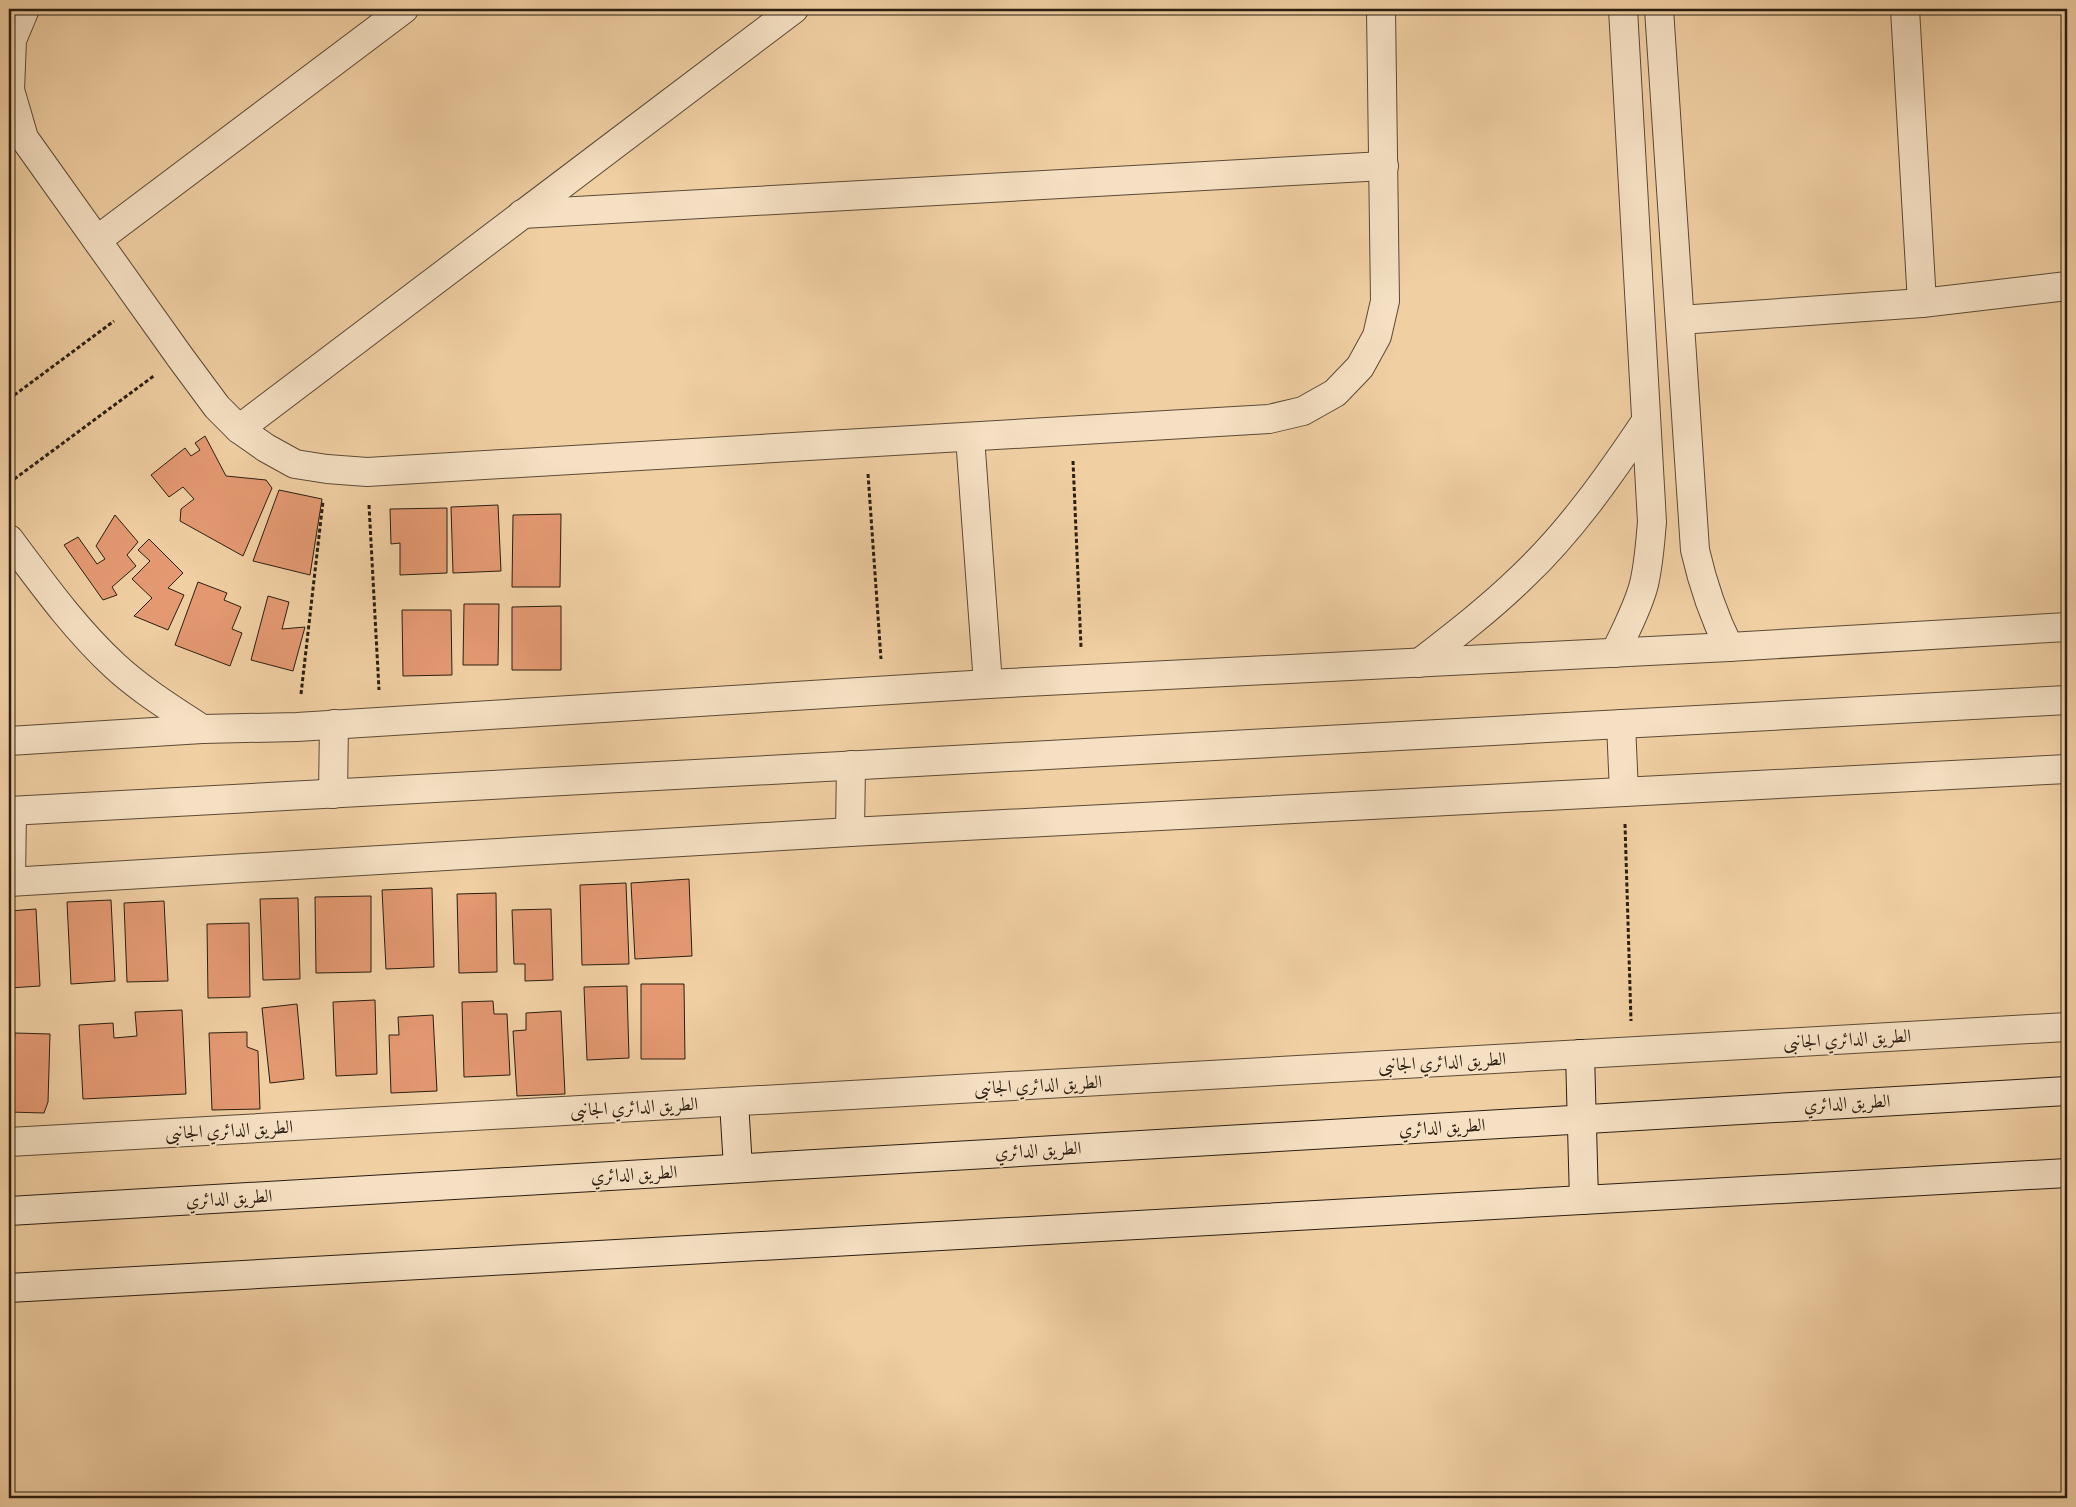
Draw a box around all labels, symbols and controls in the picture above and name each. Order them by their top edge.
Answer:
street label: الطريق الدائري الجانبى [1782,1025,1912,1057]
street label: الطريق الدائري الجانبى [1377,1048,1507,1080]
street label: الطريق الدائري الجانبى [973,1071,1103,1103]
street label: الطريق الدائري [1803,1090,1891,1120]
street label: الطريق الدائري الجانبى [569,1093,699,1125]
street label: الطريق الدائري [1398,1114,1486,1144]
street label: الطريق الدائري الجانبى [164,1116,294,1148]
street label: الطريق الدائري [994,1137,1082,1167]
street label: الطريق الدائري [590,1161,678,1191]
street label: الطريق الدائري [185,1185,273,1215]

